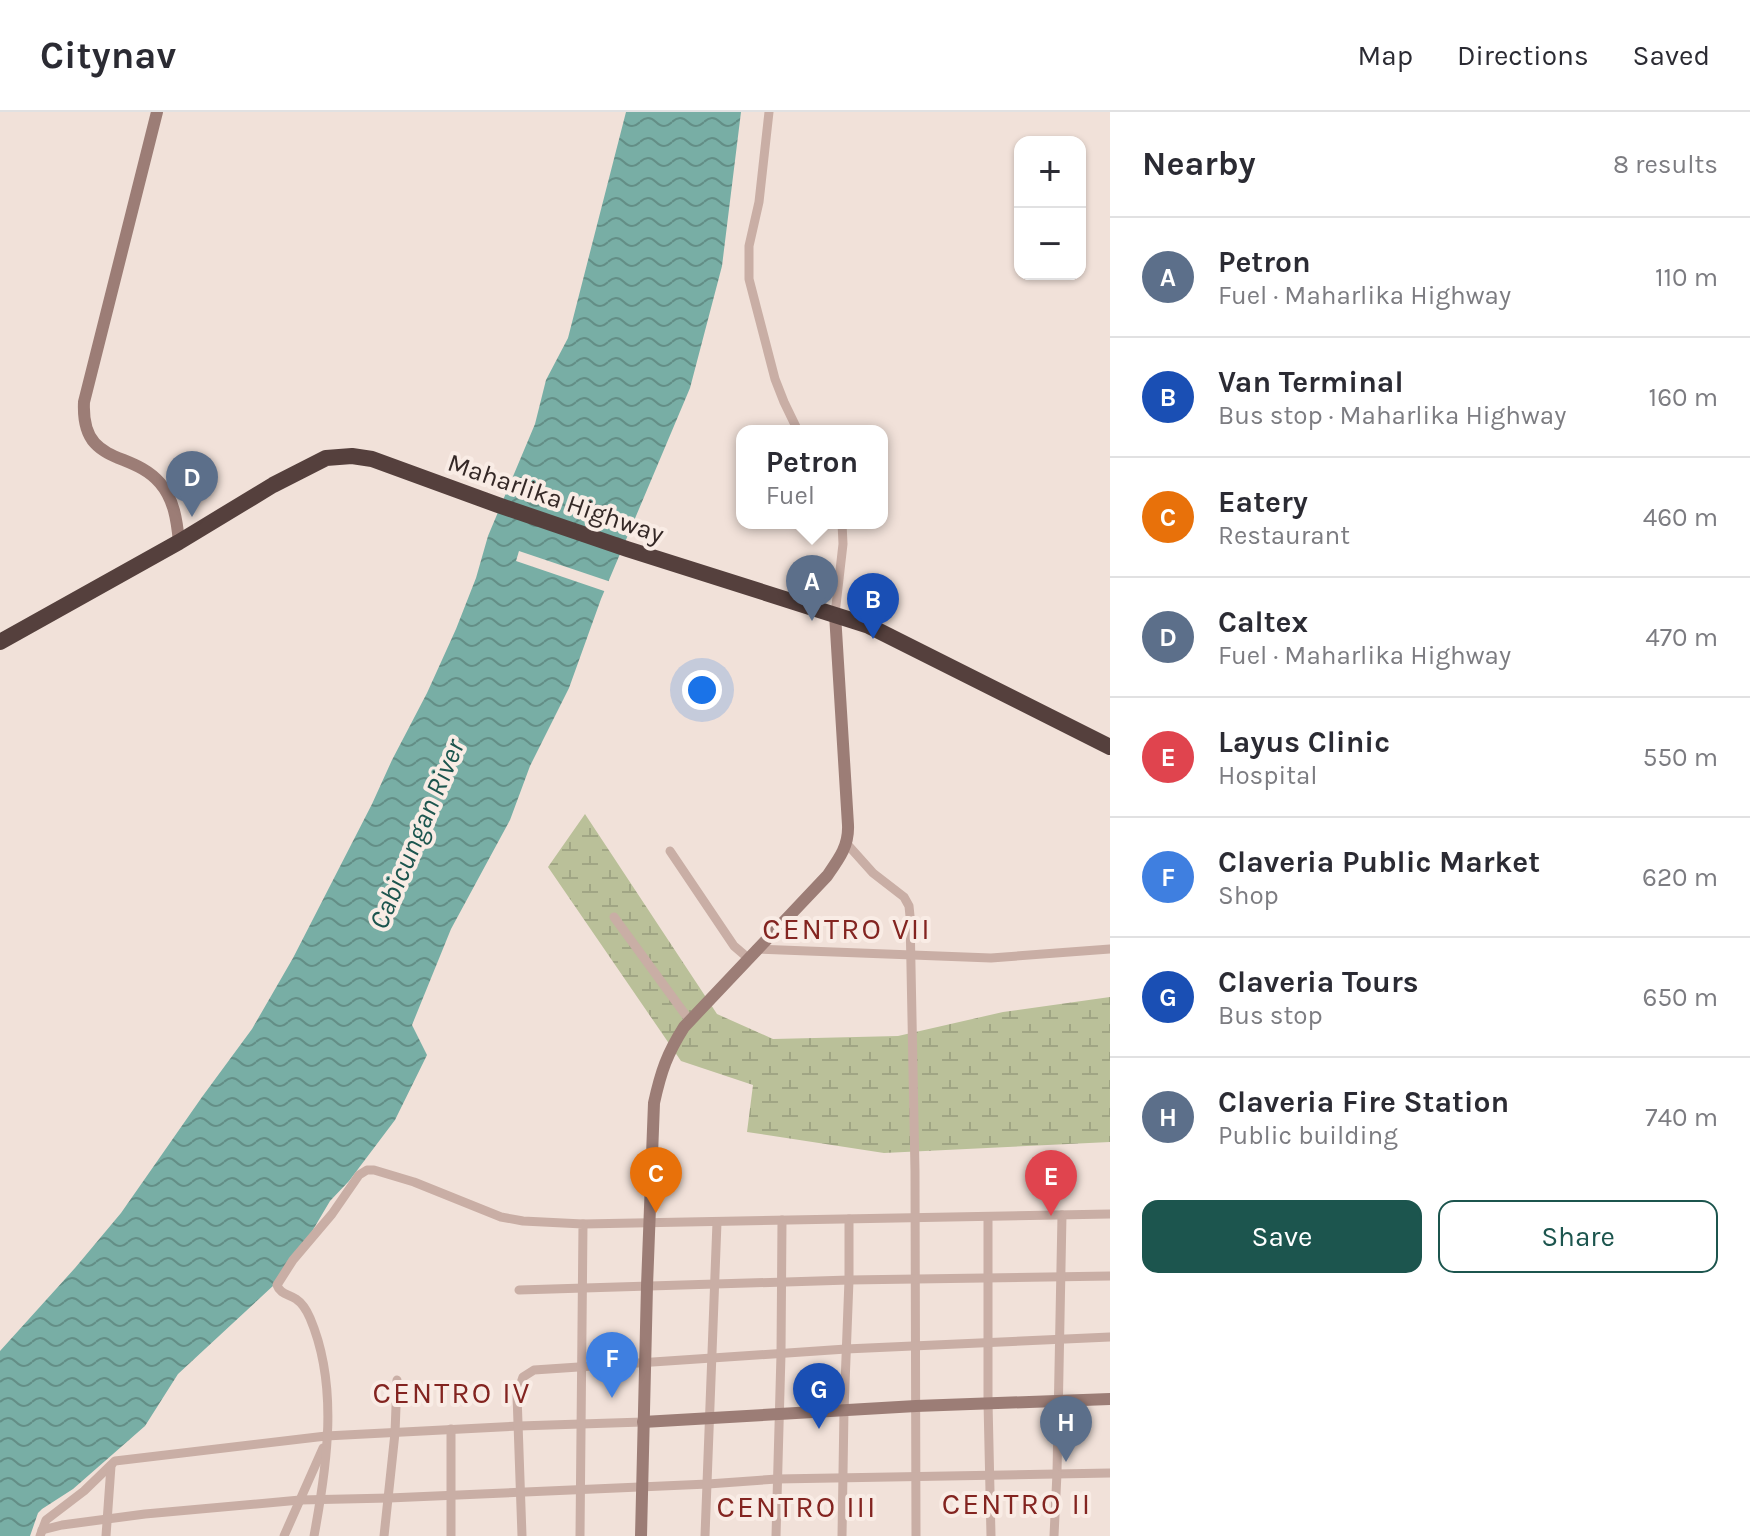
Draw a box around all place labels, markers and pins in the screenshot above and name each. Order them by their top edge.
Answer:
pin: D [166,451,218,517]
pin: A [786,555,838,621]
pin: B [847,573,899,639]
pin: C [630,1147,682,1213]
pin: E [1025,1150,1077,1216]
pin: F [586,1332,638,1398]
pin: G [793,1363,845,1429]
pin: H [1040,1396,1092,1462]

